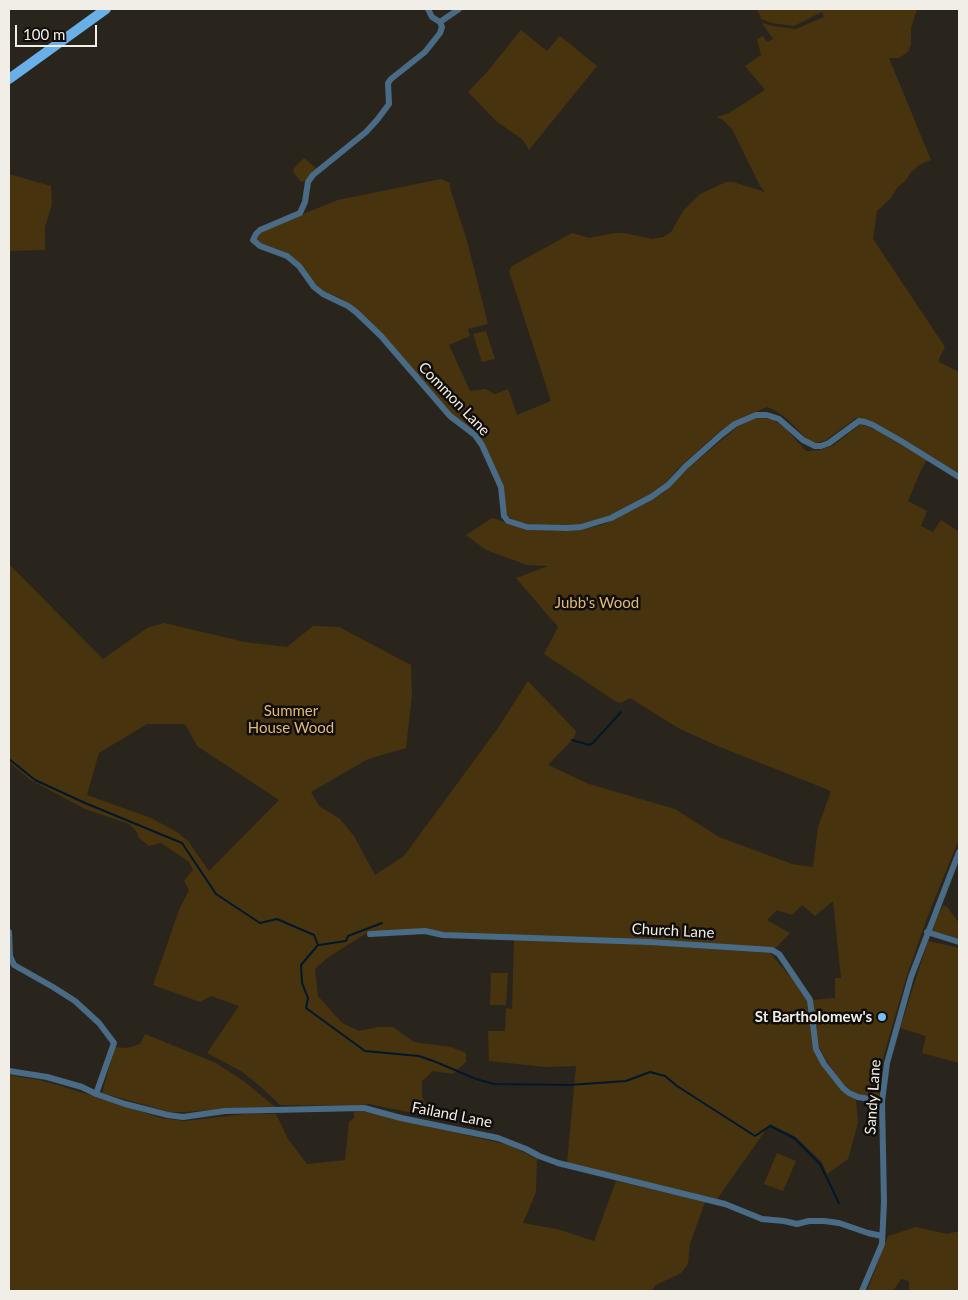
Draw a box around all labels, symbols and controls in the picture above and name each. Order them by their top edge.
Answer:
scale bar [18,15,100,47]
text: 100 m [23,25,65,43]
street label: Common Lane [414,359,494,439]
park label: Jubb's Wood [555,594,639,612]
park label: Summer House Wood [248,702,334,737]
street label: Church Lane [631,920,715,942]
place label: St Bartholomew's [755,1008,872,1026]
marker: St Bartholomew's [876,1011,888,1023]
street label: Sandy Lane [861,1059,885,1135]
street label: Failand Lane [410,1098,494,1132]

